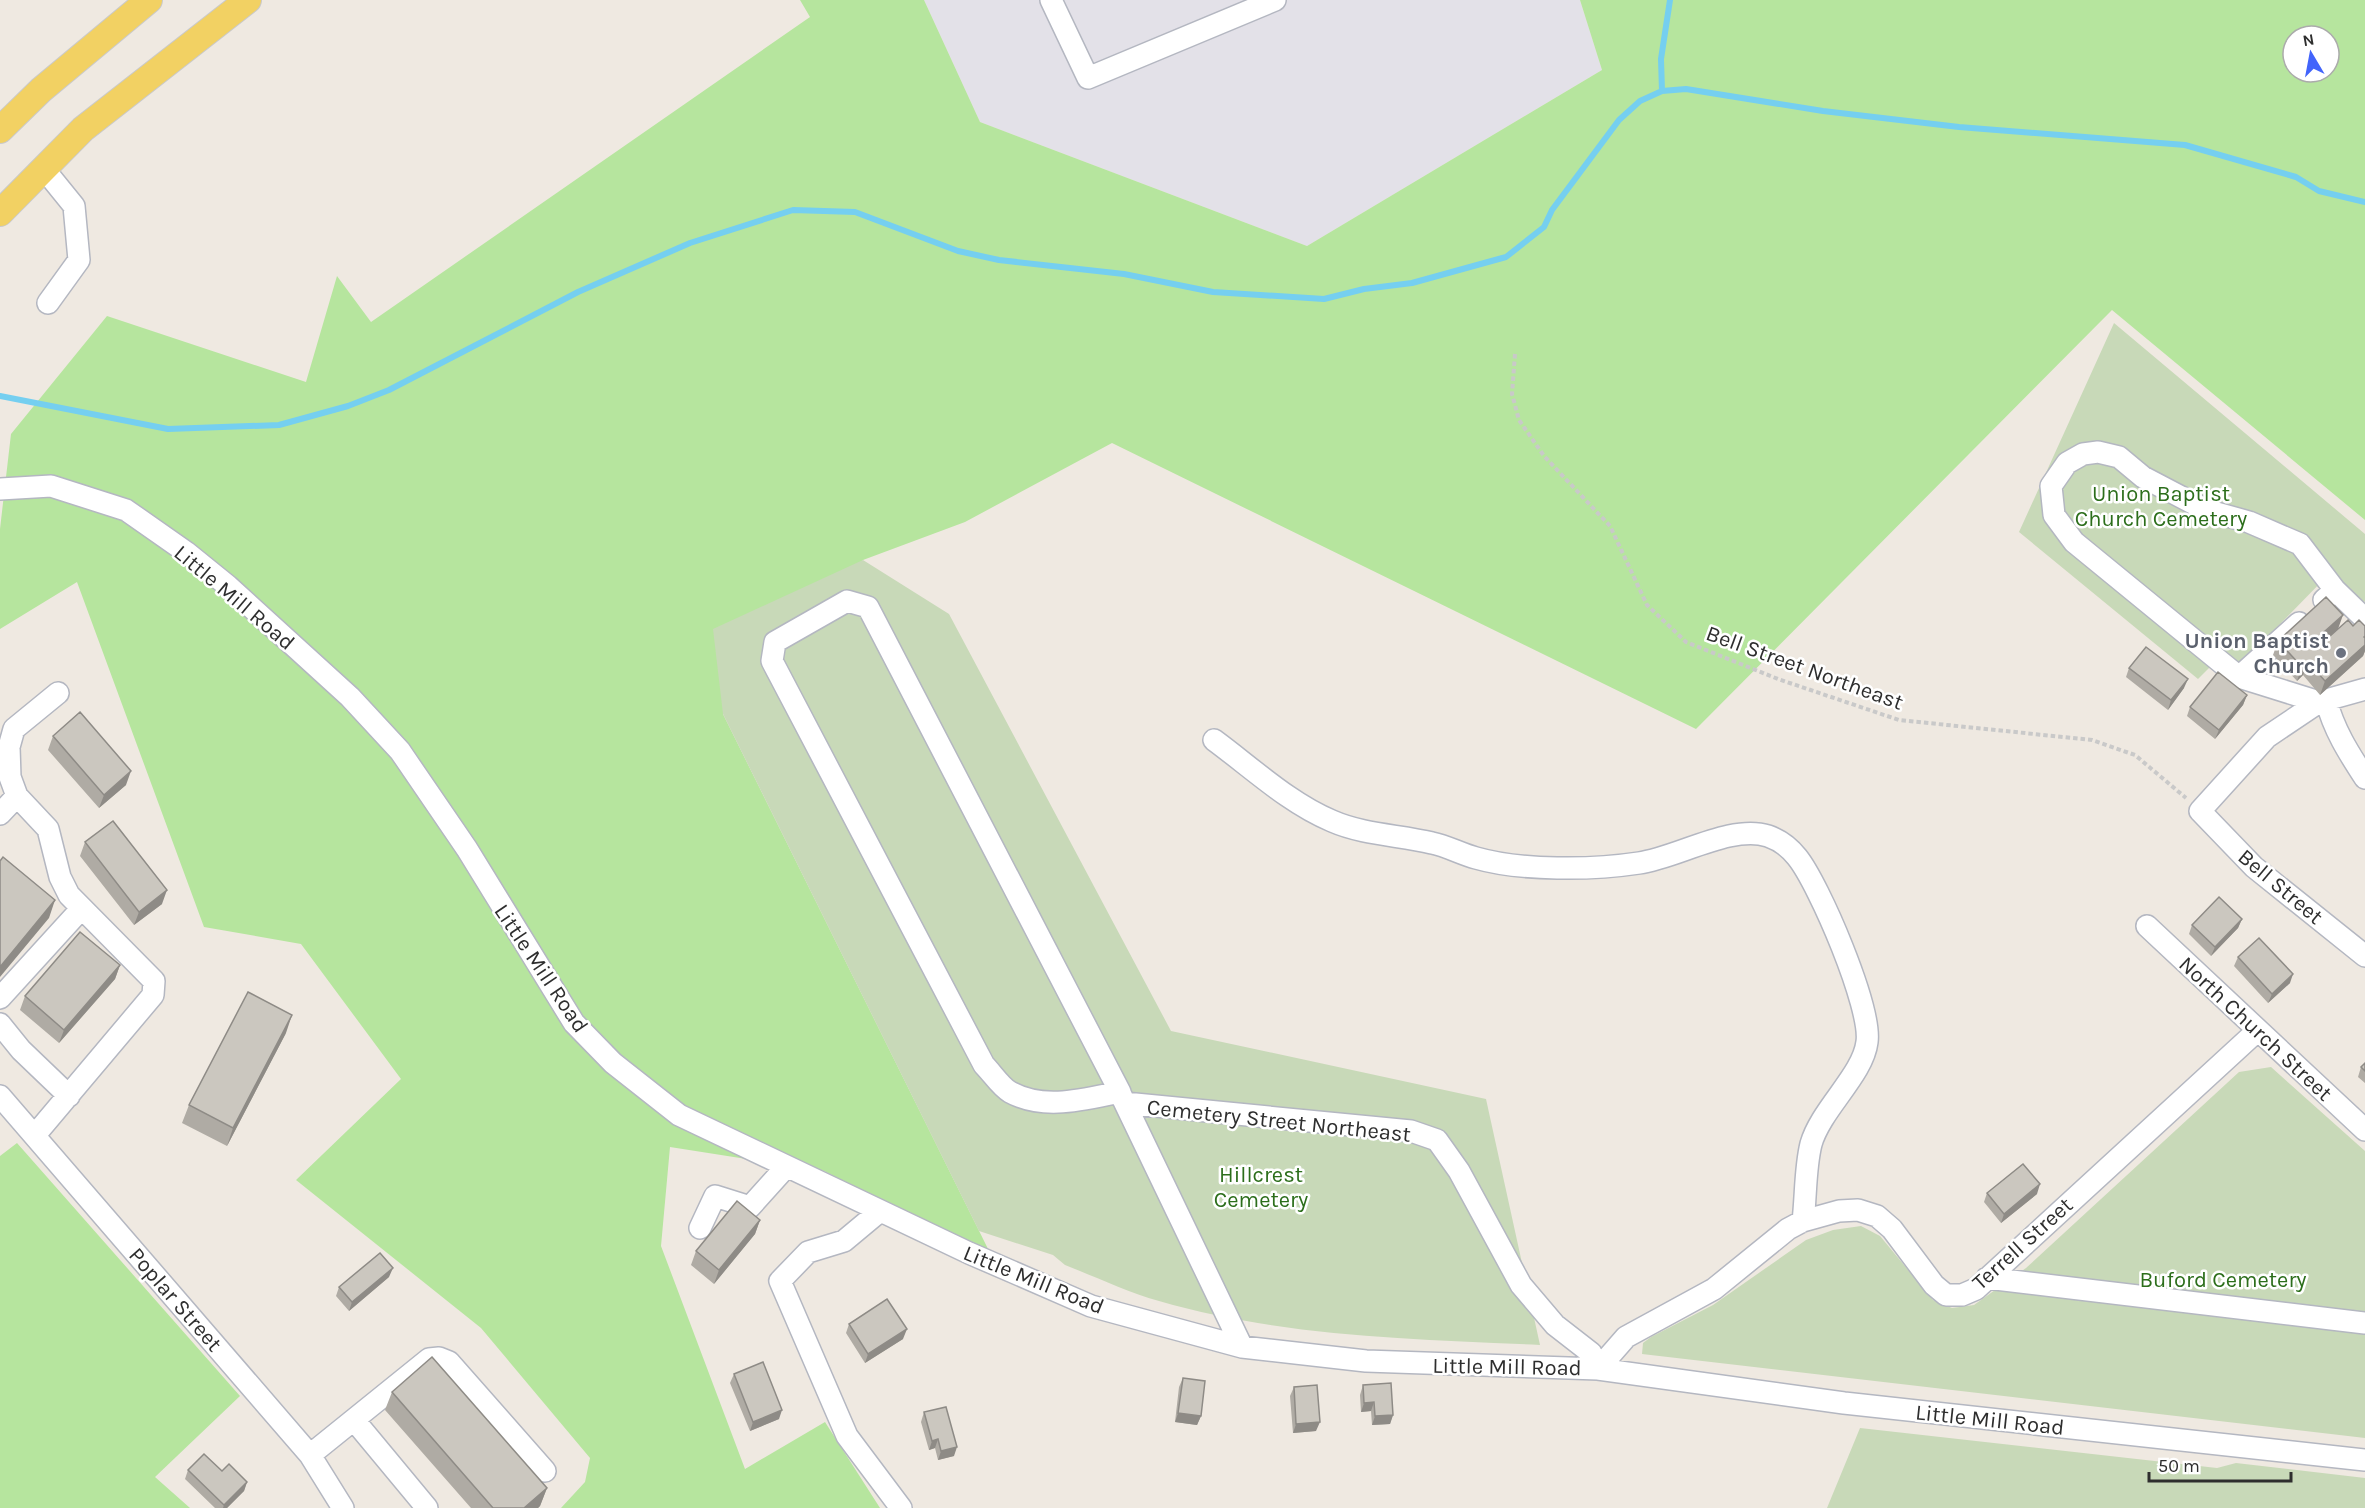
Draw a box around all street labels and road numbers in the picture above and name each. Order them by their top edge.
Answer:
street label: Little Mill Road [169,540,300,656]
street label: Bell Street Northeast [1703,620,1907,716]
street label: Bell Street [2233,844,2328,930]
street label: Little Mill Road [489,899,594,1038]
street label: North Church Street [2173,951,2337,1106]
street label: Cemetery Street Northeast [1146,1094,1412,1148]
street label: Terrell Street [1967,1192,2078,1295]
street label: Little Mill Road [959,1240,1108,1320]
street label: Poplar Street [123,1242,227,1357]
street label: Little Mill Road [1432,1353,1582,1381]
street label: Little Mill Road [1914,1399,2066,1441]

